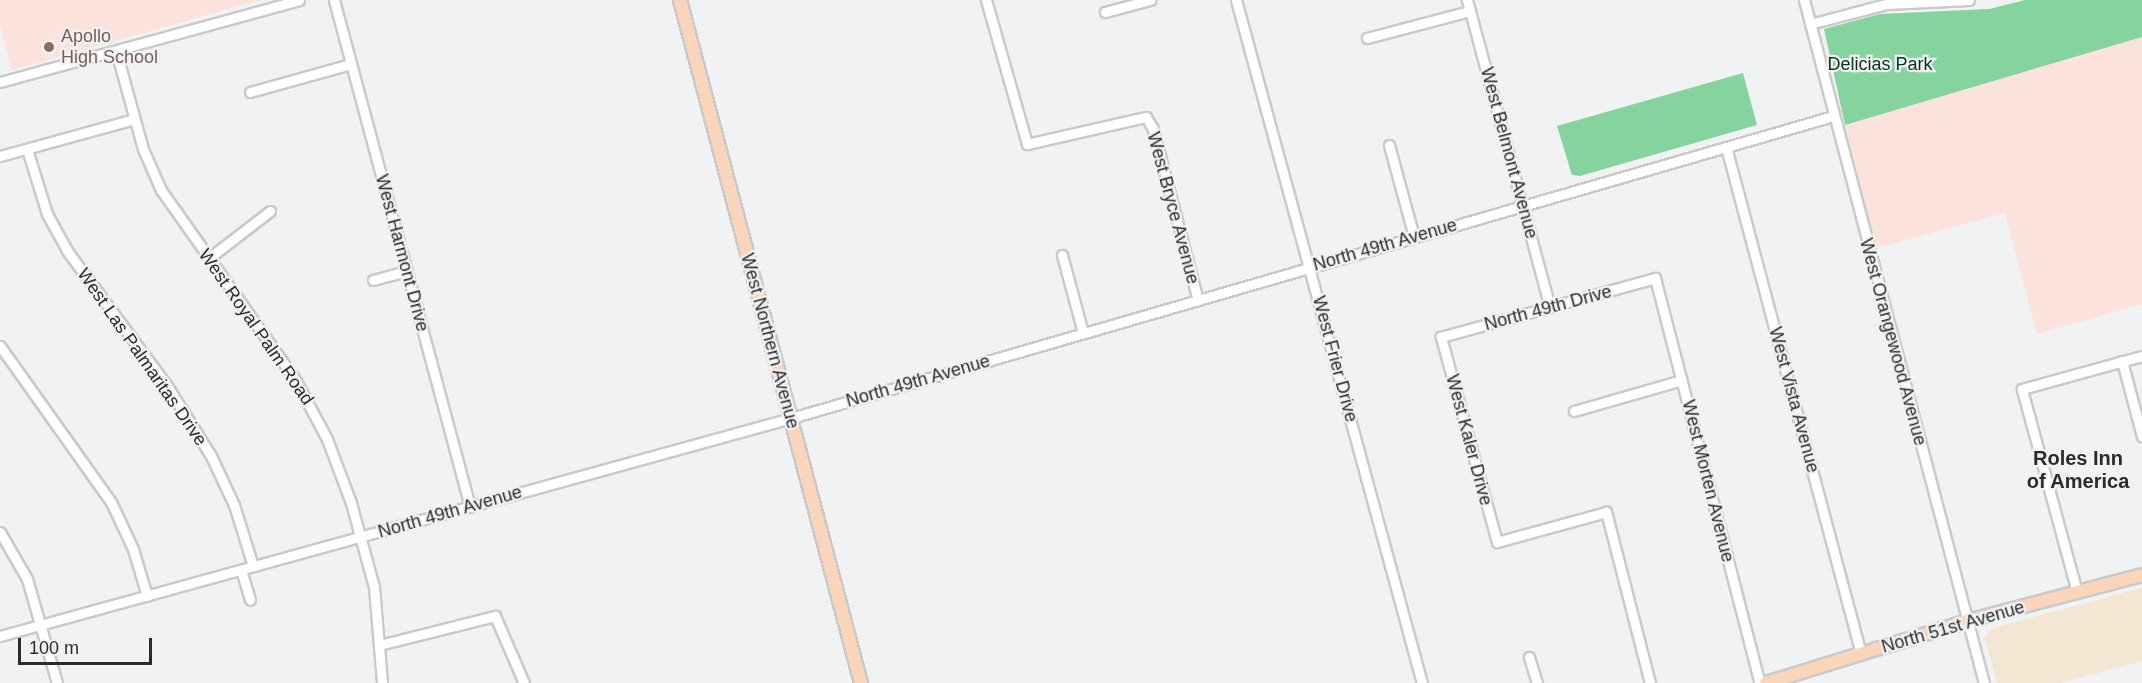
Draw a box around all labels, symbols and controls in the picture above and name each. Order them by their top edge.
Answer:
place label: Apollo High School [61,26,158,68]
marker: Apollo High School [42,40,56,54]
park label: Delicias Park [1827,53,1933,75]
street label: West Belmont Avenue [1476,65,1542,241]
street label: West Bryce Avenue [1142,129,1204,287]
street label: West Harmont Drive [371,172,433,334]
street label: North 49th Avenue [1310,214,1460,276]
street label: West Orangewood Avenue [1855,236,1931,448]
street label: West Royal Palm Road [194,245,318,409]
street label: West Northern Avenue [736,251,804,431]
street label: West Las Palmaritas Drive [72,264,212,450]
street label: North 49th Drive [1482,281,1614,335]
street label: West Frier Drive [1308,294,1362,424]
street label: West Vista Avenue [1764,324,1824,476]
street label: North 49th Avenue [843,350,993,412]
street label: West Kaler Drive [1441,372,1497,508]
street label: West Morten Avenue [1677,397,1739,565]
district label: Roles Inn of America [2026,447,2130,494]
street label: North 49th Avenue [375,481,525,543]
street label: North 51st Avenue [1879,596,2027,658]
scale bar [21,626,154,664]
text: 100 m [29,638,79,658]

